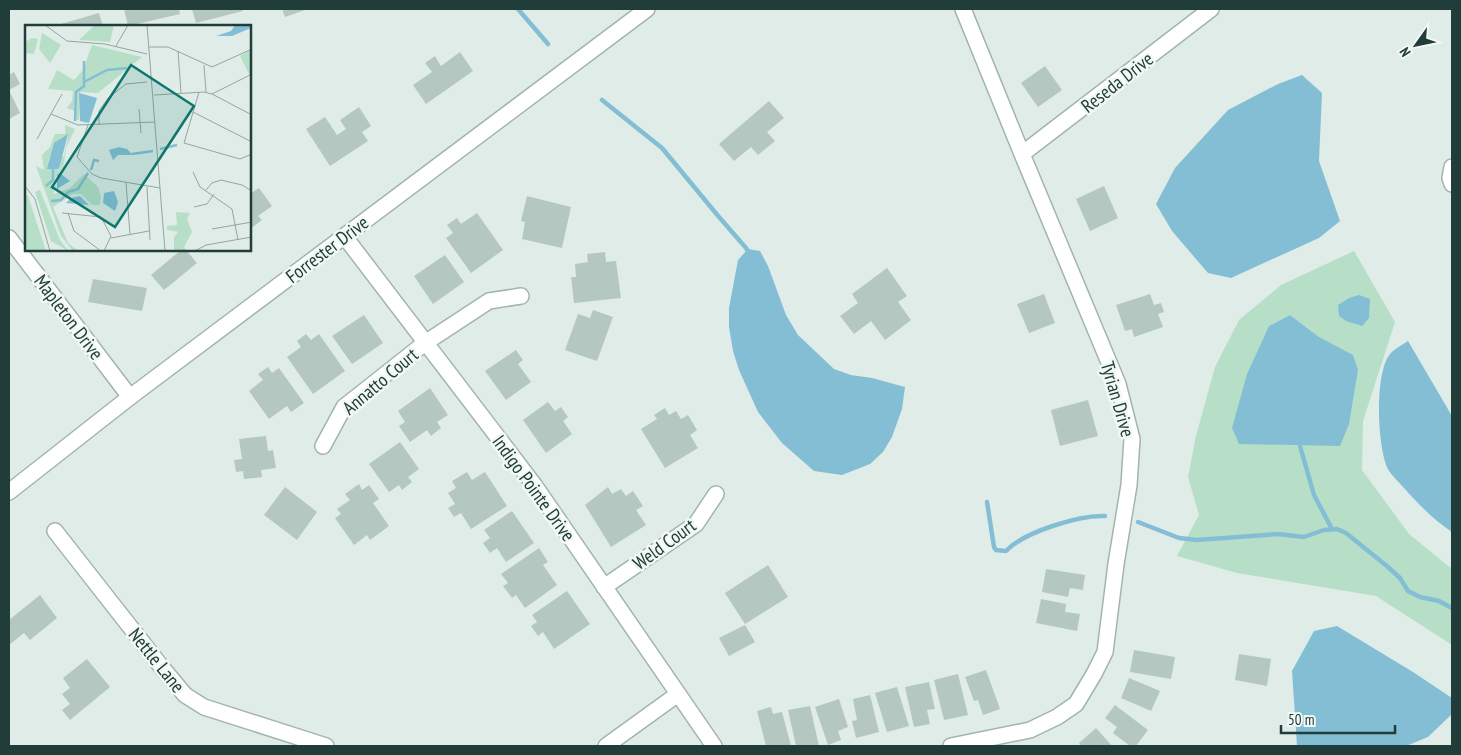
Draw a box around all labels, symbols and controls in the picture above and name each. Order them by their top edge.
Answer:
north arrow [1391,20,1441,70]
inset map [25,25,251,251]
text: N [1395,44,1415,60]
street label: Reseda Drive [1076,46,1158,118]
street label: Forrester Drive [281,210,373,288]
street label: Mapleton Drive [29,270,109,364]
street label: Annatto Court [337,342,423,420]
street label: Tyrian Drive [1096,358,1140,440]
street label: Indigo Pointe Drive [487,430,581,546]
street label: Weld Court [628,513,701,575]
street label: Nettle Lane [124,623,190,697]
scale bar [1281,702,1395,734]
text: 50 m [1288,710,1314,729]

